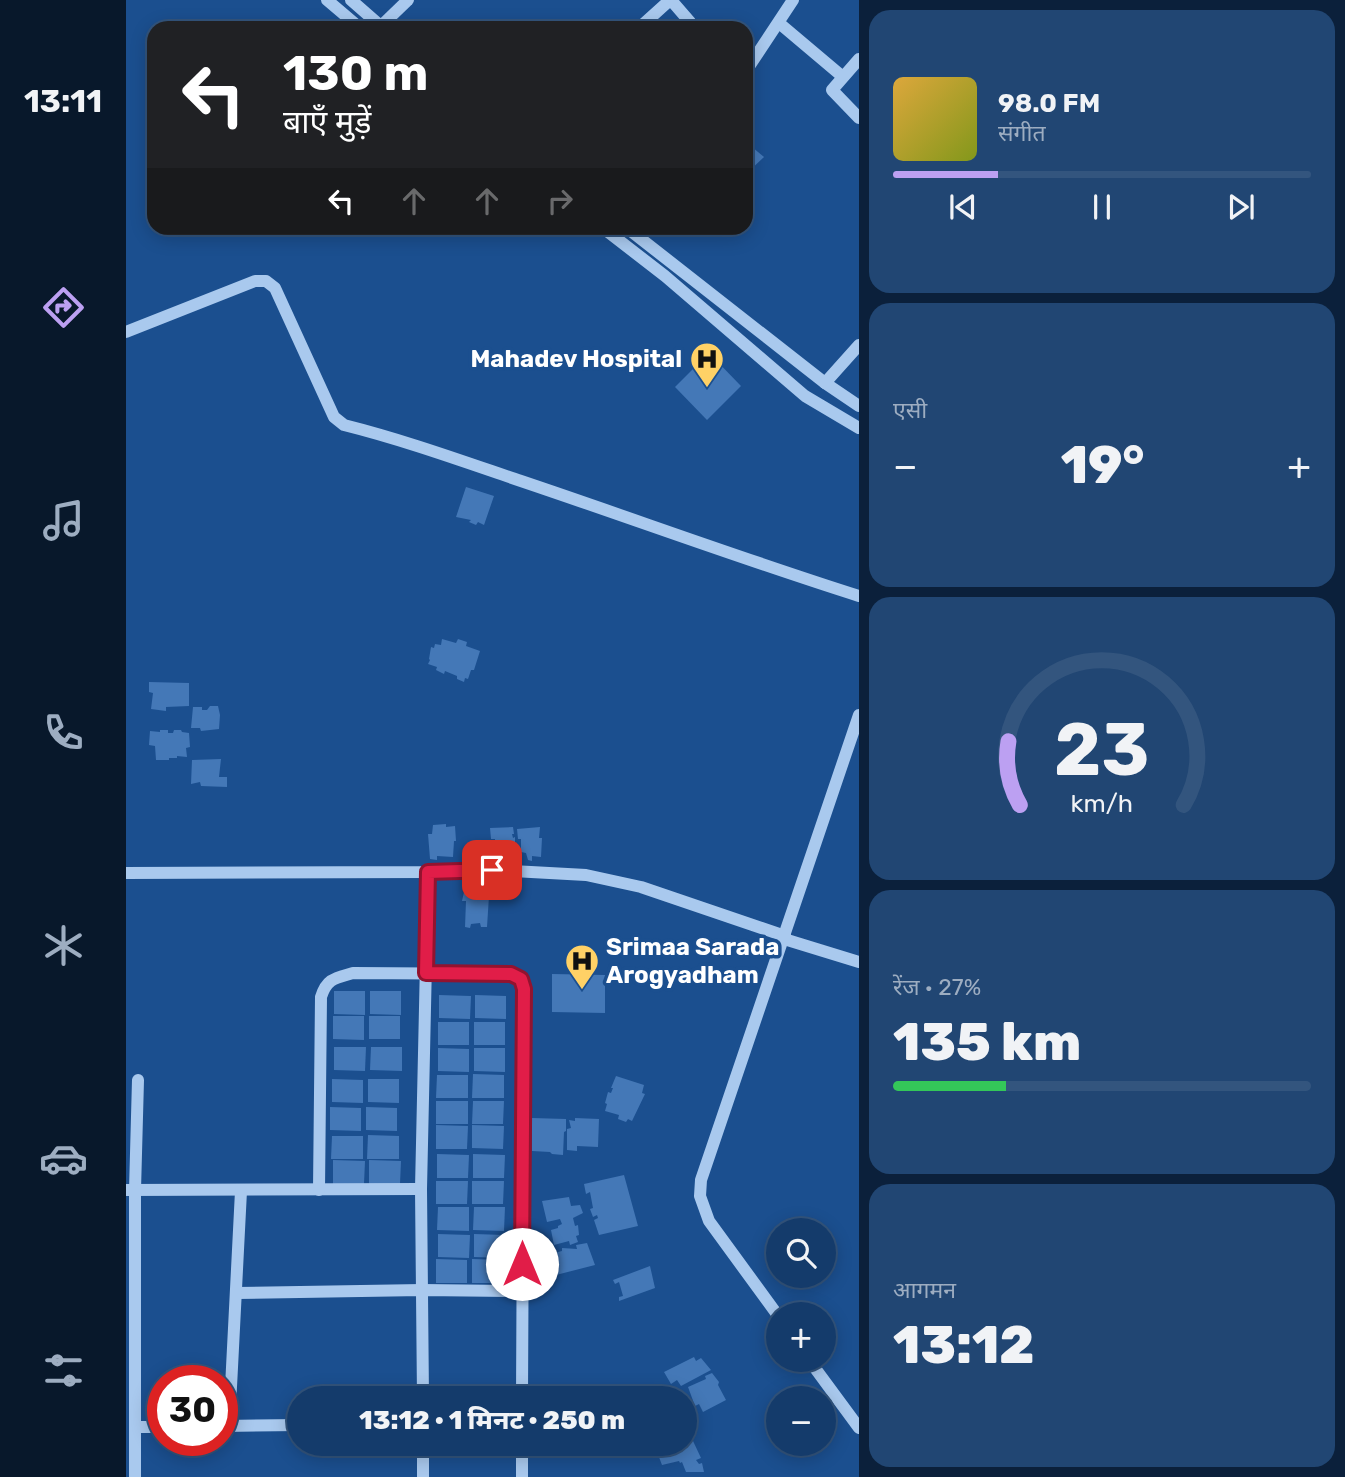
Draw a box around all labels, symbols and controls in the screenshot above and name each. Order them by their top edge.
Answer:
text: 130 m [283,44,428,102]
icon: left [168,49,259,140]
text: 13:11 [24,82,102,120]
text: 98.0 FM [998,88,1100,119]
text: बाएँ मुड़ें [283,103,371,141]
text: संगीत [998,119,1046,147]
icon: left [322,182,360,220]
icon: ahead [395,182,433,220]
icon: ahead [468,182,506,220]
icon: right [541,182,579,220]
icon: previous [944,188,982,226]
icon: pause [1083,188,1121,226]
icon: next [1222,188,1260,226]
icon: directions [39,283,88,332]
hospital icon: Mahadev Hospital [688,340,726,389]
place label: Mahadev Hospital [470,345,682,373]
text: एसी [893,396,927,424]
text: 19° [1061,434,1144,496]
text: − [893,443,918,489]
text: + [1287,443,1311,489]
icon: music [39,496,88,545]
text: 23 [1054,707,1150,793]
icon: phone [39,708,88,757]
text: km/h [1071,788,1133,817]
pin [462,840,522,900]
icon: arrive [473,851,511,889]
icon: climate [39,921,88,970]
place label: Srimaa Sarada Arogyadham [606,933,779,989]
hospital icon: Srimaa Sarada Arogyadham [563,942,601,991]
text: रेंज · 27% [893,973,981,1001]
text: 135 km [893,1011,1081,1073]
icon: car [39,1134,88,1183]
map controls [766,1218,836,1456]
button: search [766,1218,836,1288]
position arrow [485,1227,559,1301]
text: आगमन [893,1276,956,1304]
button: + [766,1302,836,1372]
text: 13:12 [893,1314,1035,1376]
icon: filters [39,1346,88,1395]
speed limit sign: 30 [147,1365,238,1456]
button: − [766,1386,836,1456]
text: 13:12 · 1 मिनट · 250 m [359,1405,625,1436]

